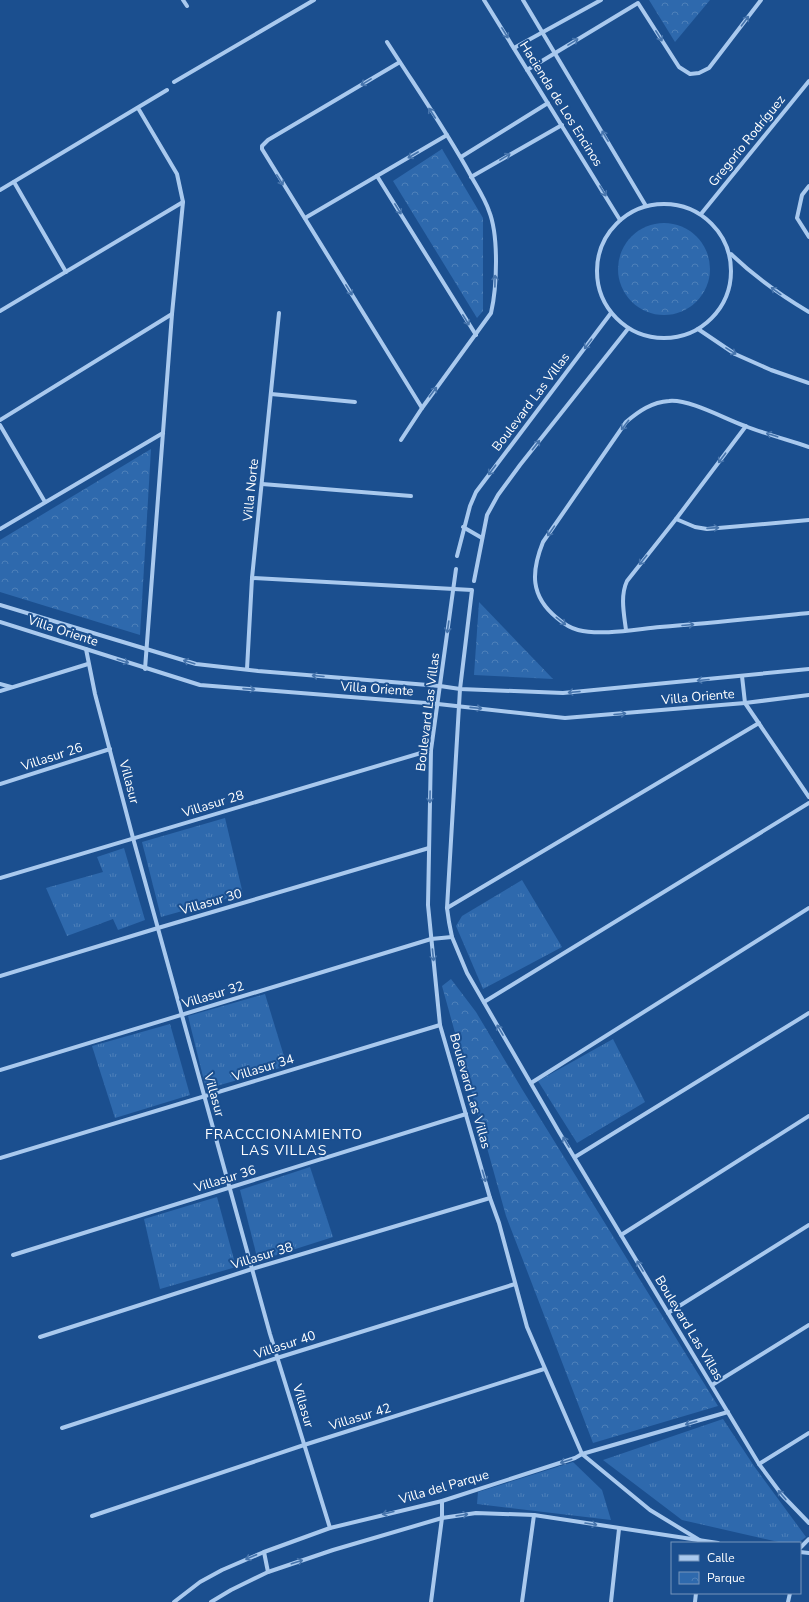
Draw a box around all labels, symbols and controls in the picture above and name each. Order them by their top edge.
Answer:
one-way arrow [741,15,749,26]
one-way arrow [501,27,509,39]
one-way arrow [655,30,663,42]
street label: Hacienda de Los Encinos [515,38,607,170]
one-way arrow [567,38,579,46]
one-way arrow [360,78,372,86]
street label: Gregorio Rodríguez [704,91,790,191]
one-way arrow [428,108,436,119]
one-way arrow [600,130,608,142]
one-way arrow [407,152,419,160]
one-way arrow [499,153,510,161]
one-way arrow [276,174,285,185]
one-way arrow [599,185,607,196]
one-way arrow [394,203,402,215]
one-way arrow [491,275,499,288]
one-way arrow [345,284,353,295]
one-way arrow [770,287,781,296]
one-way arrow [463,314,471,326]
one-way arrow [583,338,592,349]
one-way arrow [725,347,736,355]
street label: Boulevard Las Villas [488,349,574,455]
one-way arrow [429,387,438,398]
one-way arrow [621,419,630,430]
one-way arrow [766,431,779,438]
one-way arrow [532,440,540,451]
one-way arrow [718,452,726,463]
street label: Villa Norte [239,458,263,523]
one-way arrow [488,464,497,475]
one-way arrow [706,525,719,532]
one-way arrow [547,526,555,537]
one-way arrow [638,555,647,566]
street label: Villa Oriente [24,611,101,651]
one-way arrow [556,617,567,625]
one-way arrow [444,620,452,633]
one-way arrow [681,621,694,628]
street label: Boulevard Las Villas [412,652,444,772]
one-way arrow [116,658,129,665]
one-way arrow [183,658,196,665]
one-way arrow [312,672,325,680]
one-way arrow [697,676,710,684]
street label: Villa Oriente [339,677,414,701]
one-way arrow [242,685,255,693]
street label: Villa Oriente [660,685,735,709]
one-way arrow [568,688,581,695]
one-way arrow [469,705,482,712]
one-way arrow [613,710,626,717]
street label: Villasur 26 [18,739,85,776]
street label: Villasur [114,757,144,806]
street label: Villasur 28 [179,786,246,822]
one-way arrow [426,790,434,803]
street label: Villasur 30 [177,885,244,920]
one-way arrow [429,948,437,961]
street label: Villasur 32 [179,977,246,1013]
one-way arrow [496,1024,504,1036]
street label: Boulevard Las Villas [445,1031,495,1151]
street label: Villasur 34 [229,1050,296,1086]
street label: Villasur [199,1070,229,1119]
district label: FRACCCIONAMIENTO LAS VILLAS [205,1125,363,1160]
one-way arrow [561,1136,569,1148]
street label: Villasur 36 [191,1161,258,1197]
one-way arrow [481,1170,488,1183]
street label: Villasur 38 [228,1238,295,1274]
one-way arrow [636,1261,644,1272]
street label: Boulevard Las Villas [651,1272,727,1384]
street label: Villasur 40 [251,1327,318,1364]
street label: Villasur [288,1381,318,1430]
street label: Villasur 42 [326,1399,393,1435]
one-way arrow [684,1420,697,1427]
one-way arrow [561,1457,573,1465]
street label: Villa del Parque [396,1466,491,1509]
one-way arrow [778,1490,787,1500]
one-way arrow [382,1510,395,1518]
one-way arrow [456,1511,469,1519]
one-way arrow [585,1520,598,1528]
legend [671,1542,801,1594]
text: Calle [707,1550,735,1566]
one-way arrow [246,1554,258,1562]
one-way arrow [291,1558,304,1565]
text: Parque [707,1570,745,1586]

